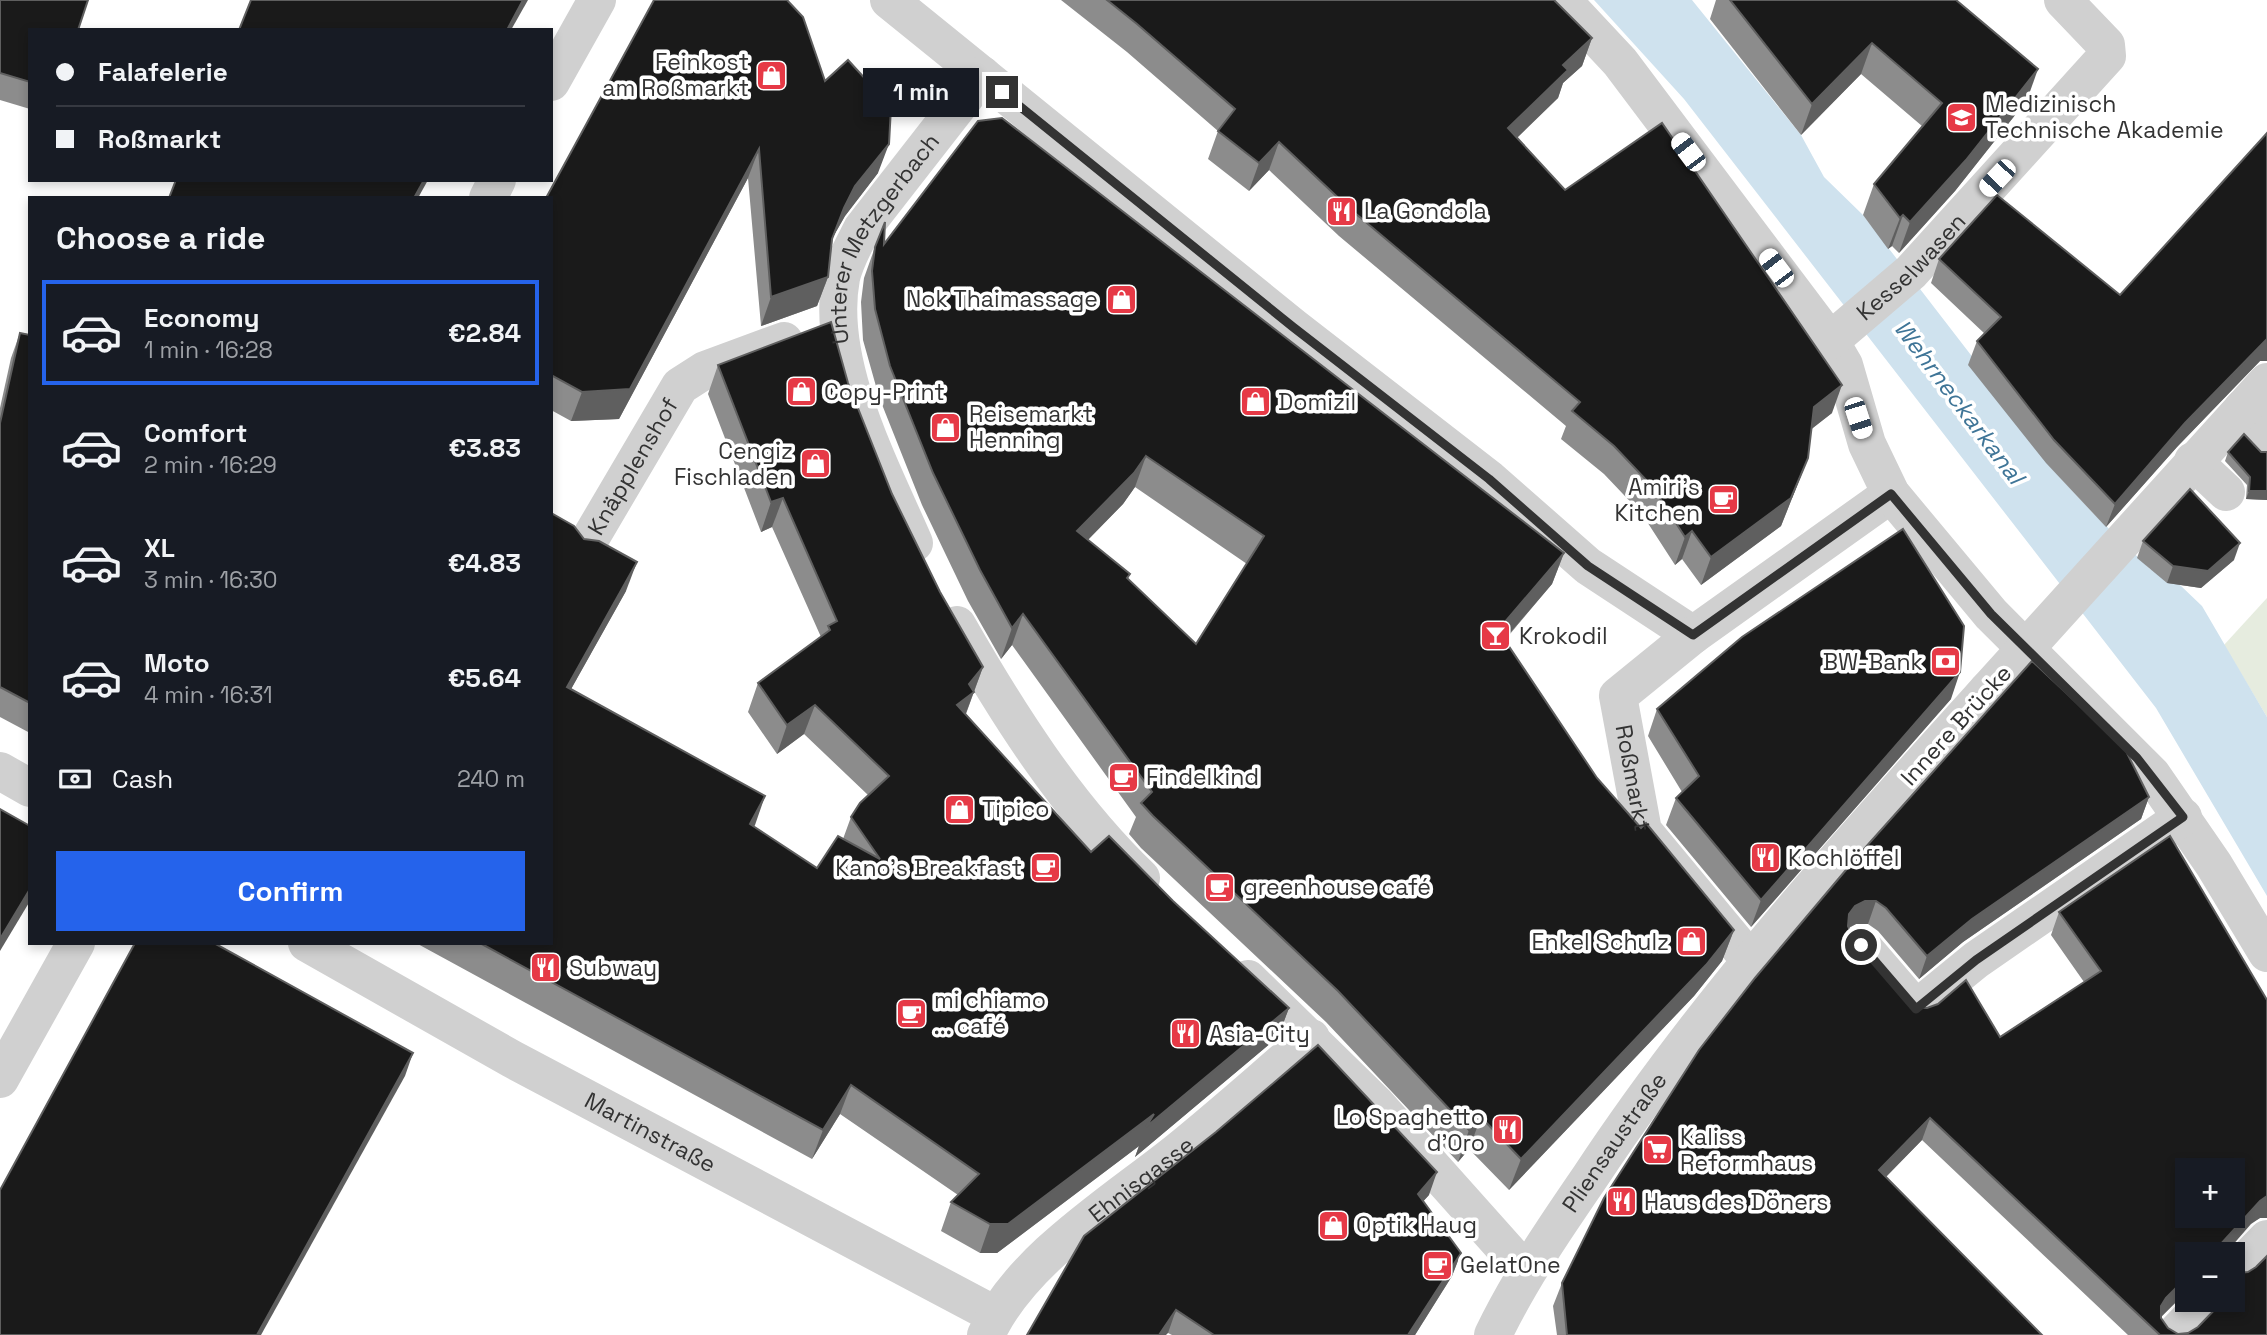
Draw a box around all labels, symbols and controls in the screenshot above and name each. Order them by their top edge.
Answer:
place label: Feinkost am Roßmarkt [602,47,749,103]
text: Falafelerie [98,55,228,89]
shop icon: Feinkost am Roßmarkt [755,58,789,92]
callout: 1 min [862,68,978,116]
route end [986,76,1018,108]
text: 1 min [893,77,949,107]
place label: Medizinisch Technische Akademie [1985,89,2224,145]
school or university icon: Medizinisch Technische Akademie [1945,100,1979,134]
text: Roßmarkt [98,122,221,156]
street label: Unterer Metzgerbach [823,127,946,346]
car [1667,129,1710,175]
car [1975,155,2020,201]
restaurant icon: La Gondola [1324,194,1358,228]
place label: La Gondola [1364,196,1487,226]
street label: Kesselwasen [1850,207,1972,327]
text: Choose a ride [56,218,266,258]
car [1755,245,1798,291]
shop icon: Nok Thaimassage [1104,282,1138,316]
place label: Nok Thaimassage [906,284,1098,314]
icon: car [60,301,123,364]
text: Economy [144,301,260,335]
water label: Wehrneckarkanal [1887,313,2033,493]
text: €2.84 [448,316,521,350]
text: 1 min · 16:28 [144,335,273,365]
shop icon: Copy-Print [784,375,818,409]
place label: Copy-Print [824,377,945,407]
shop icon: Domizil [1238,385,1272,419]
place label: Domizil [1278,387,1356,417]
street label: Knäpplenshof [581,392,685,540]
car [1842,395,1875,441]
place label: Reisemarkt Henning [969,399,1093,455]
shop icon: Reisemarkt Henning [929,410,963,444]
icon: car [60,416,123,479]
text: Comfort [144,416,247,450]
text: €3.83 [448,431,521,465]
place label: Cengiz Fischladen [674,436,793,492]
shop icon: Cengiz Fischladen [799,447,833,481]
text: 2 min · 16:29 [144,450,277,480]
place label: Amiri's Kitchen [1615,472,1700,528]
cafe icon: Amiri's Kitchen [1706,483,1740,517]
icon: car [60,531,123,594]
text: XL [144,531,175,565]
text: €4.83 [448,546,521,580]
text: 3 min · 16:30 [144,565,278,595]
bar icon: Krokodil [1479,619,1513,653]
place label: Krokodil [1519,621,1608,651]
bank icon: BW-Bank [1929,645,1963,679]
icon: car [60,646,123,709]
text: Moto [144,646,210,680]
place label: BW-Bank [1823,647,1923,677]
street label: Innere Brücke [1894,658,2018,792]
text: €5.64 [448,661,521,695]
text: 4 min · 16:31 [144,680,273,710]
street label: Roßmarkt [1609,722,1658,834]
icon: cash [56,760,94,798]
cafe icon: Findelkind [1106,760,1140,794]
text: Cash [112,762,173,796]
place label: Findelkind [1146,762,1259,792]
text: 240 m [457,764,525,794]
shop icon: Tipico [942,792,976,826]
place label: Tipico [982,794,1049,824]
restaurant icon: Kochlöffel [1748,841,1782,875]
place label: Kochlöffel [1788,843,1899,873]
button: Confirm [56,851,525,931]
cafe icon: Kano's Breakfast [1028,851,1062,885]
place label: Kano's Breakfast [835,853,1022,883]
cafe icon: greenhouse café [1203,870,1237,904]
place label: greenhouse café [1243,872,1431,902]
shop icon: Enkel Schulz [1675,925,1709,959]
place label: Enkel Schulz [1532,927,1669,957]
route start [1845,929,1877,961]
restaurant icon: Subway [529,951,563,985]
place label: Subway [569,953,657,983]
place label: mi chiamo ... café [934,985,1046,1041]
cafe icon: mi chiamo ... café [894,996,928,1030]
restaurant icon: Asia-City [1169,1017,1203,1051]
place label: Asia-City [1209,1019,1310,1049]
street label: Pliensaustraße [1555,1066,1673,1218]
street label: Martinstraße [580,1085,721,1179]
place label: Lo Spaghetto d'Oro [1336,1102,1485,1158]
restaurant icon: Lo Spaghetto d'Oro [1491,1113,1525,1147]
place label: Kaliss Reformhaus [1680,1122,1813,1178]
street label: Ehnisgasse [1082,1129,1200,1229]
supermarket icon: Kaliss Reformhaus [1640,1133,1674,1167]
map controls [2175,1158,2245,1312]
button: + [2175,1158,2245,1228]
restaurant icon: Haus des Döners [1604,1185,1638,1219]
place label: Haus des Döners [1644,1187,1828,1217]
shop icon: Optik Haug [1316,1208,1350,1242]
place label: Optik Haug [1356,1210,1477,1240]
button: − [2175,1242,2245,1312]
cafe icon: GelatOne [1420,1248,1454,1282]
place label: GelatOne [1460,1250,1561,1280]

